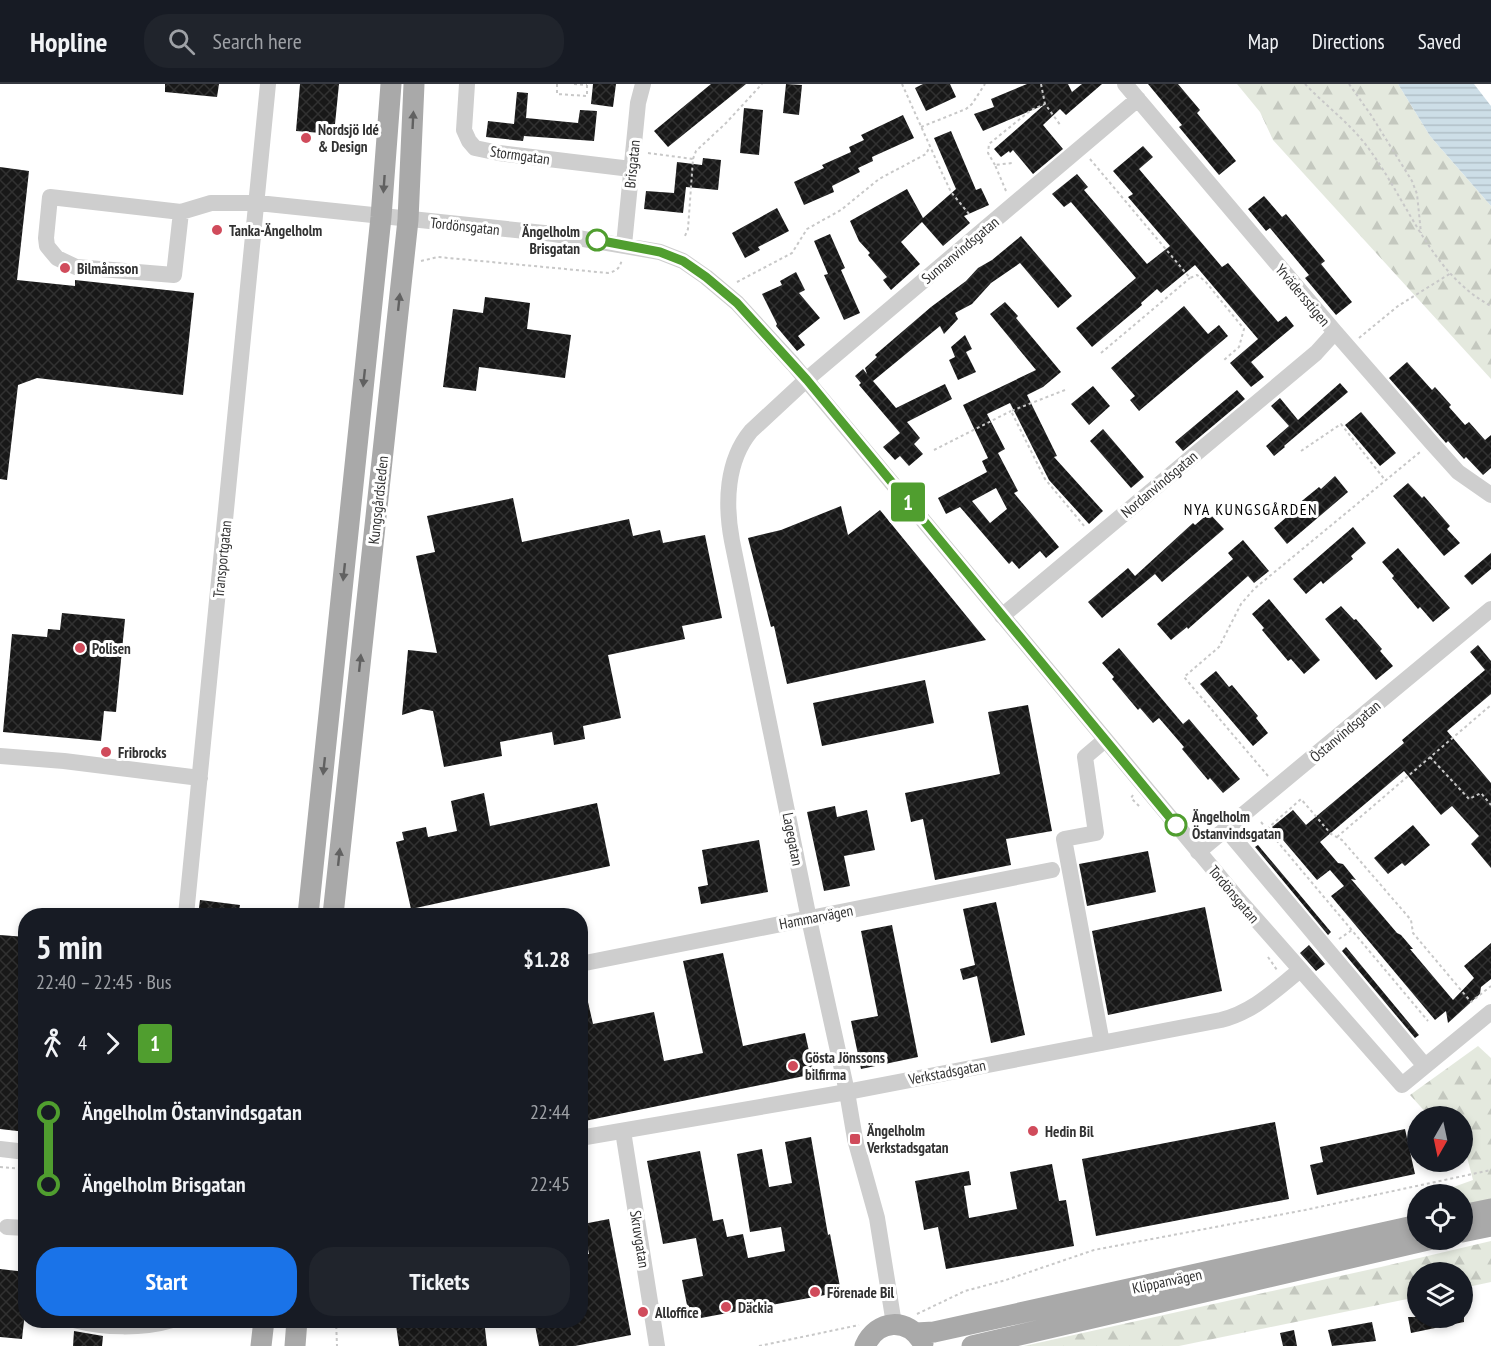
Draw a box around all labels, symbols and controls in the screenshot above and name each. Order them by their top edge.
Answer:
search box [144,14,564,68]
text: Hopline [30,23,108,60]
icon: search [165,25,198,58]
text: Search here [213,27,302,55]
text: Map [1248,28,1279,55]
text: Directions [1312,28,1385,55]
text: Saved [1418,28,1461,55]
one-way arrow [408,110,417,129]
place label: Nordsjö Idé & Design [318,120,379,156]
marker: Nordsjö Idé & Design [299,131,313,145]
street label: Brisgatan [620,139,644,189]
street label: Stormgatan [489,141,551,169]
one-way arrow [379,175,388,194]
street label: Sunnanvindsgatan [917,212,1003,288]
street label: Tordönsgatan [429,213,501,239]
place label: Tanka-Ängelholm [229,221,322,240]
place label: Ängelholm Brisgatan [521,222,580,258]
marker: Tanka-Ängelholm [210,223,224,237]
marker: Ängelholm Brisgatan [586,229,608,251]
place label: Bilmånsson [77,259,138,278]
street label: Yrvädersstigen [1271,260,1335,330]
marker: Bilmånsson [58,261,72,275]
one-way arrow [395,293,404,312]
one-way arrow [359,369,369,388]
street label: Nordanvindsgatan [1117,446,1201,522]
street label: Kungsgårdsleden [364,455,392,545]
line badge: 1 [888,482,928,522]
text: 1 [903,489,913,516]
district label: NYA KUNGSGÅRDEN [1184,499,1318,519]
street label: Transportgatan [208,519,236,599]
one-way arrow [339,563,349,582]
place label: Polisen [92,639,131,658]
marker: Polisen [73,641,87,655]
one-way arrow [355,653,365,672]
street label: Östanvindsgatan [1306,696,1384,766]
place label: Fribrocks [118,743,166,762]
marker: Fribrocks [99,745,113,759]
one-way arrow [319,757,329,776]
place label: Ängelholm Östanvindsgatan [1191,807,1281,843]
street label: Lagegatan [779,811,807,867]
marker: Ängelholm Östanvindsgatan [1165,814,1187,836]
one-way arrow [334,847,344,866]
street label: Tordönsgatan [1204,861,1264,927]
street label: Hammarvägen [777,901,855,933]
text: 5 min [36,925,103,968]
text: $1.28 [523,945,570,973]
text: 22:40 – 22:45 · Bus [36,969,171,995]
icon: walk [36,1027,69,1060]
icon: forward [96,1027,129,1060]
text: 4 [78,1030,87,1056]
text: 1 [150,1030,160,1057]
place label: Gösta Jönssons bilfirma [805,1048,885,1084]
street label: Verkstadsgatan [906,1055,987,1089]
marker: Gösta Jönssons bilfirma [786,1059,800,1073]
text: Ängelholm Östanvindsgatan [82,1098,302,1126]
text: 22:44 [530,1099,570,1125]
north arrow [1407,1106,1473,1172]
map controls [1407,1106,1473,1328]
place label: Ängelholm Verkstadsgatan [866,1121,949,1157]
place label: Hedin Bil [1045,1122,1094,1141]
marker: Hedin Bil [1026,1124,1040,1138]
marker: Ängelholm Verkstadsgatan [848,1132,862,1146]
text: Ängelholm Brisgatan [82,1170,246,1198]
text: 22:45 [530,1171,570,1197]
button: locate [1407,1184,1473,1250]
street label: Skruvgatan [626,1209,654,1269]
button: Start [36,1247,297,1316]
button: Tickets [309,1247,570,1316]
button: layers [1407,1262,1473,1328]
street label: Klippanvägen [1130,1264,1204,1298]
place label: Förenade Bil [827,1283,895,1302]
marker: Förenade Bil [808,1285,822,1299]
place label: Däckia [738,1298,773,1317]
marker: Däckia [719,1300,733,1314]
place label: Alloffice [654,1303,699,1322]
marker: Alloffice [636,1305,650,1319]

